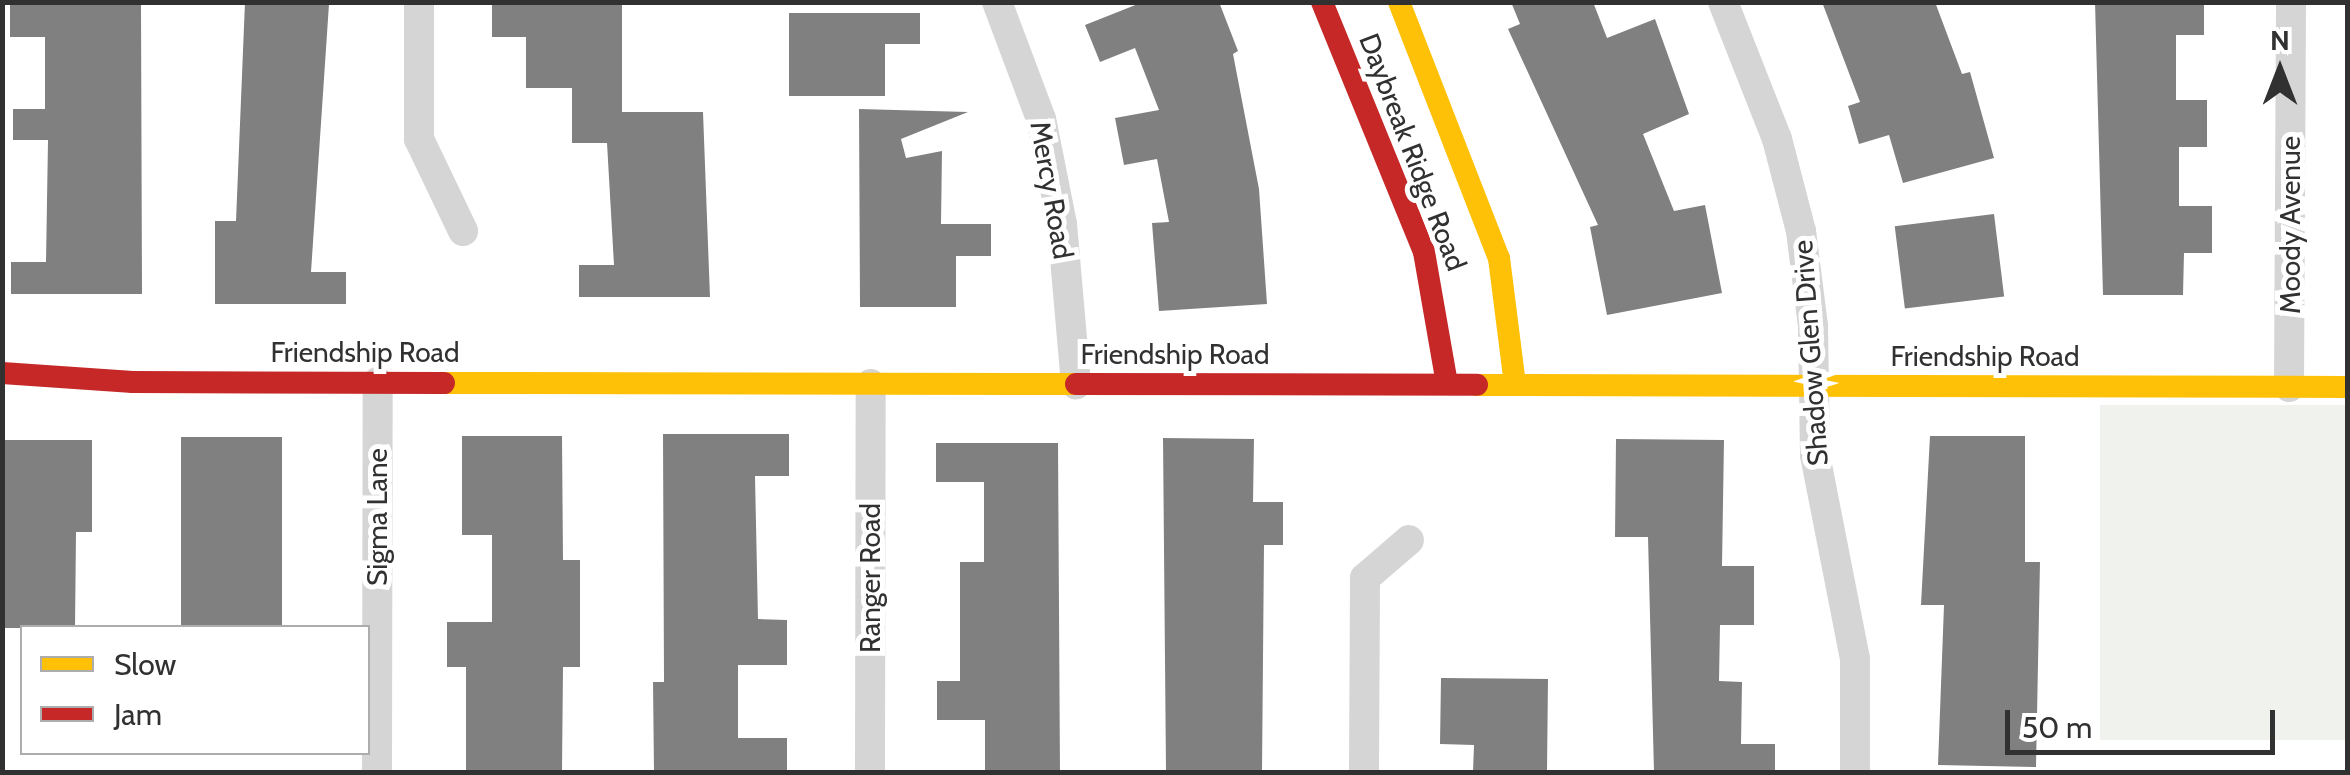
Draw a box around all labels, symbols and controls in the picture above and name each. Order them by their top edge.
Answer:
north arrow [2230,20,2330,120]
text: N [2270,23,2290,57]
street label: Daybreak Ridge Road [1352,29,1474,275]
street label: Mercy Road [1023,119,1081,261]
street label: Moody Avenue [2273,136,2307,314]
street label: Shadow Glen Drive [1785,239,1835,467]
street label: Friendship Road [270,335,460,369]
street label: Friendship Road [1080,337,1270,371]
street label: Friendship Road [1890,339,2080,373]
street label: Sigma Lane [360,448,394,586]
street label: Ranger Road [853,503,887,653]
legend [20,625,370,755]
text: Slow [114,646,176,683]
scale bar [2010,690,2280,752]
text: Jam [114,696,162,733]
text: 50 m [2022,709,2092,746]

